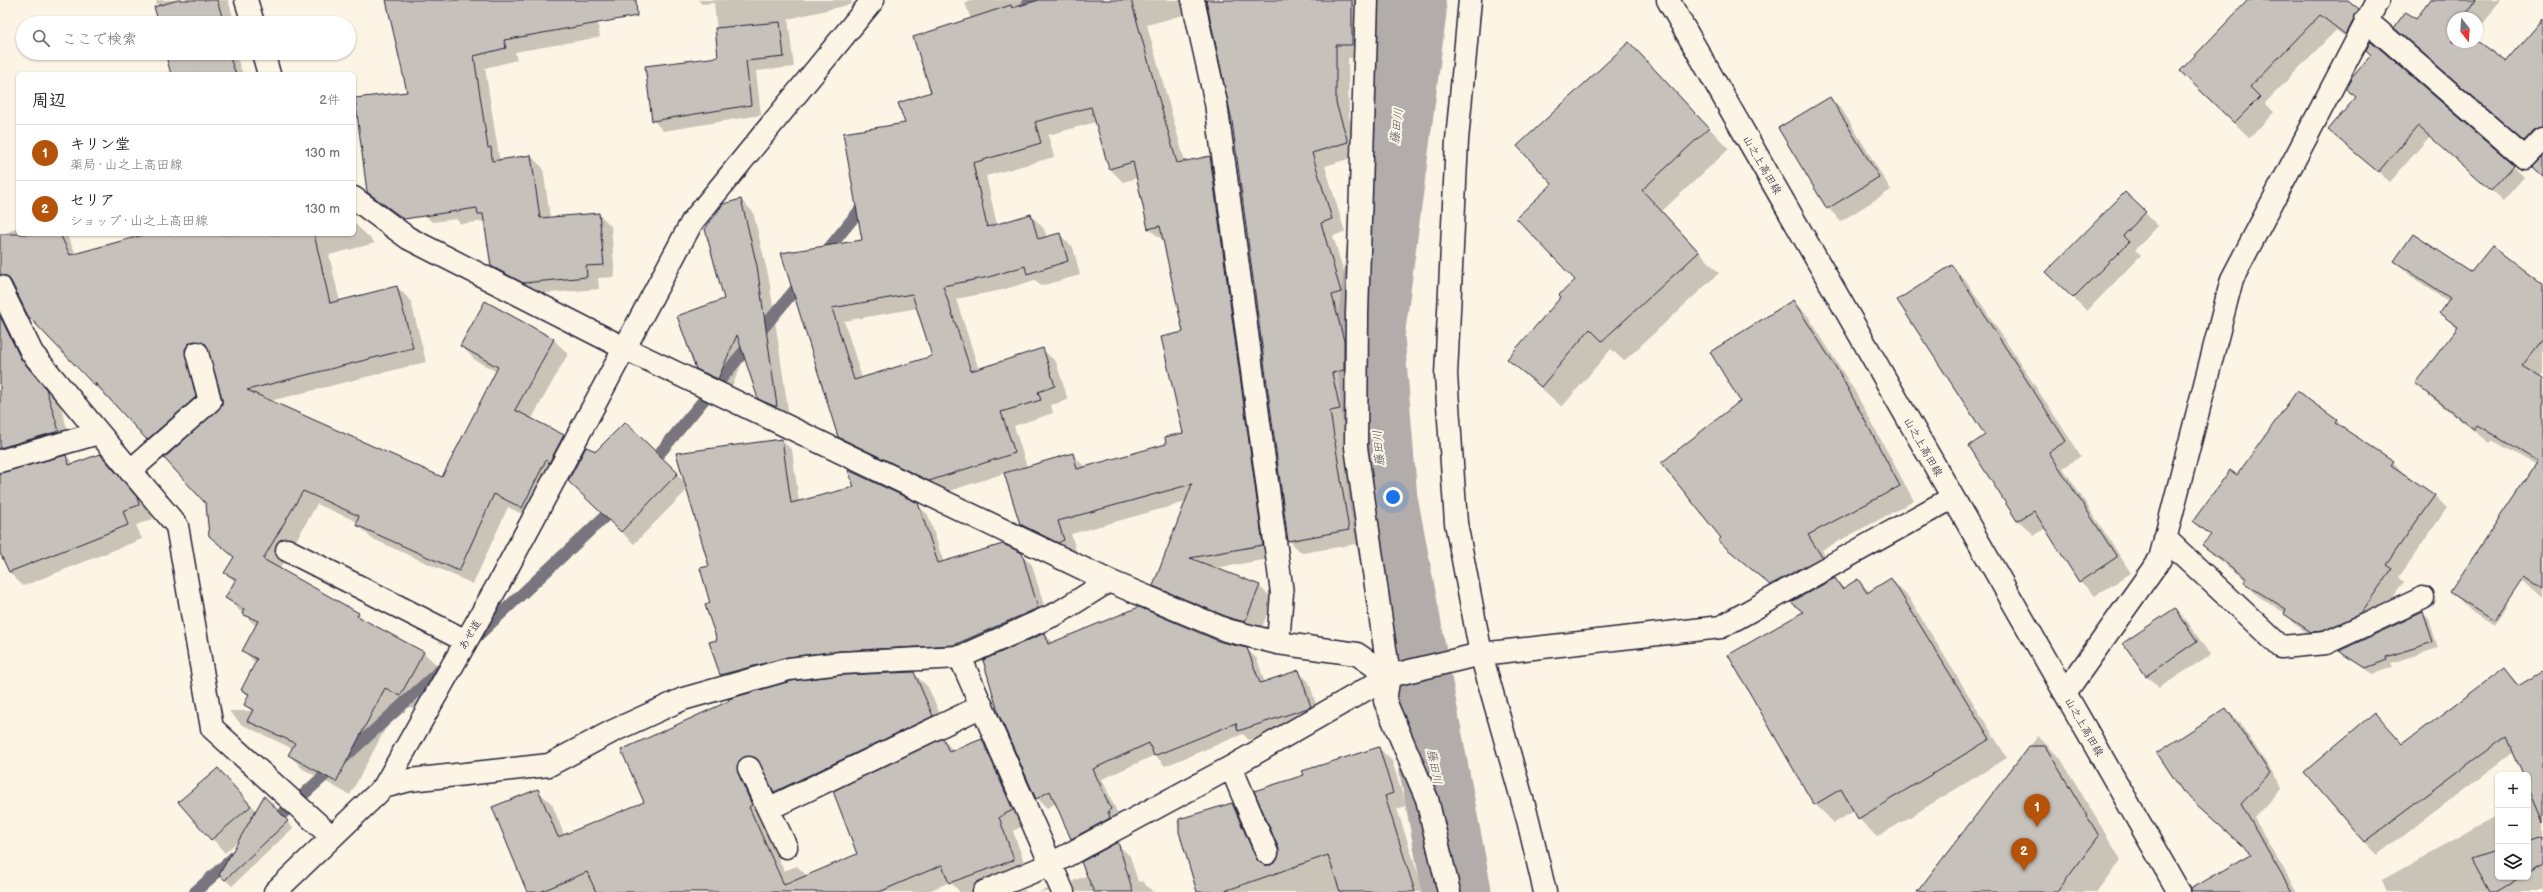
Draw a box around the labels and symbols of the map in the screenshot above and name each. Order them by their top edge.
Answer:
north arrow [2447,12,2483,48]
water label: 藤田川 [1387,107,1407,145]
street label: 山之上高田線 [1740,133,1784,197]
street label: 山之上高田線 [1901,415,1945,479]
water label: 藤田川 [1370,429,1388,467]
your location [1383,487,1403,507]
street label: あぜ道 [456,617,484,653]
street label: 山之上高田線 [2062,695,2106,759]
water label: 藤田川 [1423,748,1445,786]
pin: 1 [2024,794,2050,827]
pin: 2 [2011,838,2037,871]

